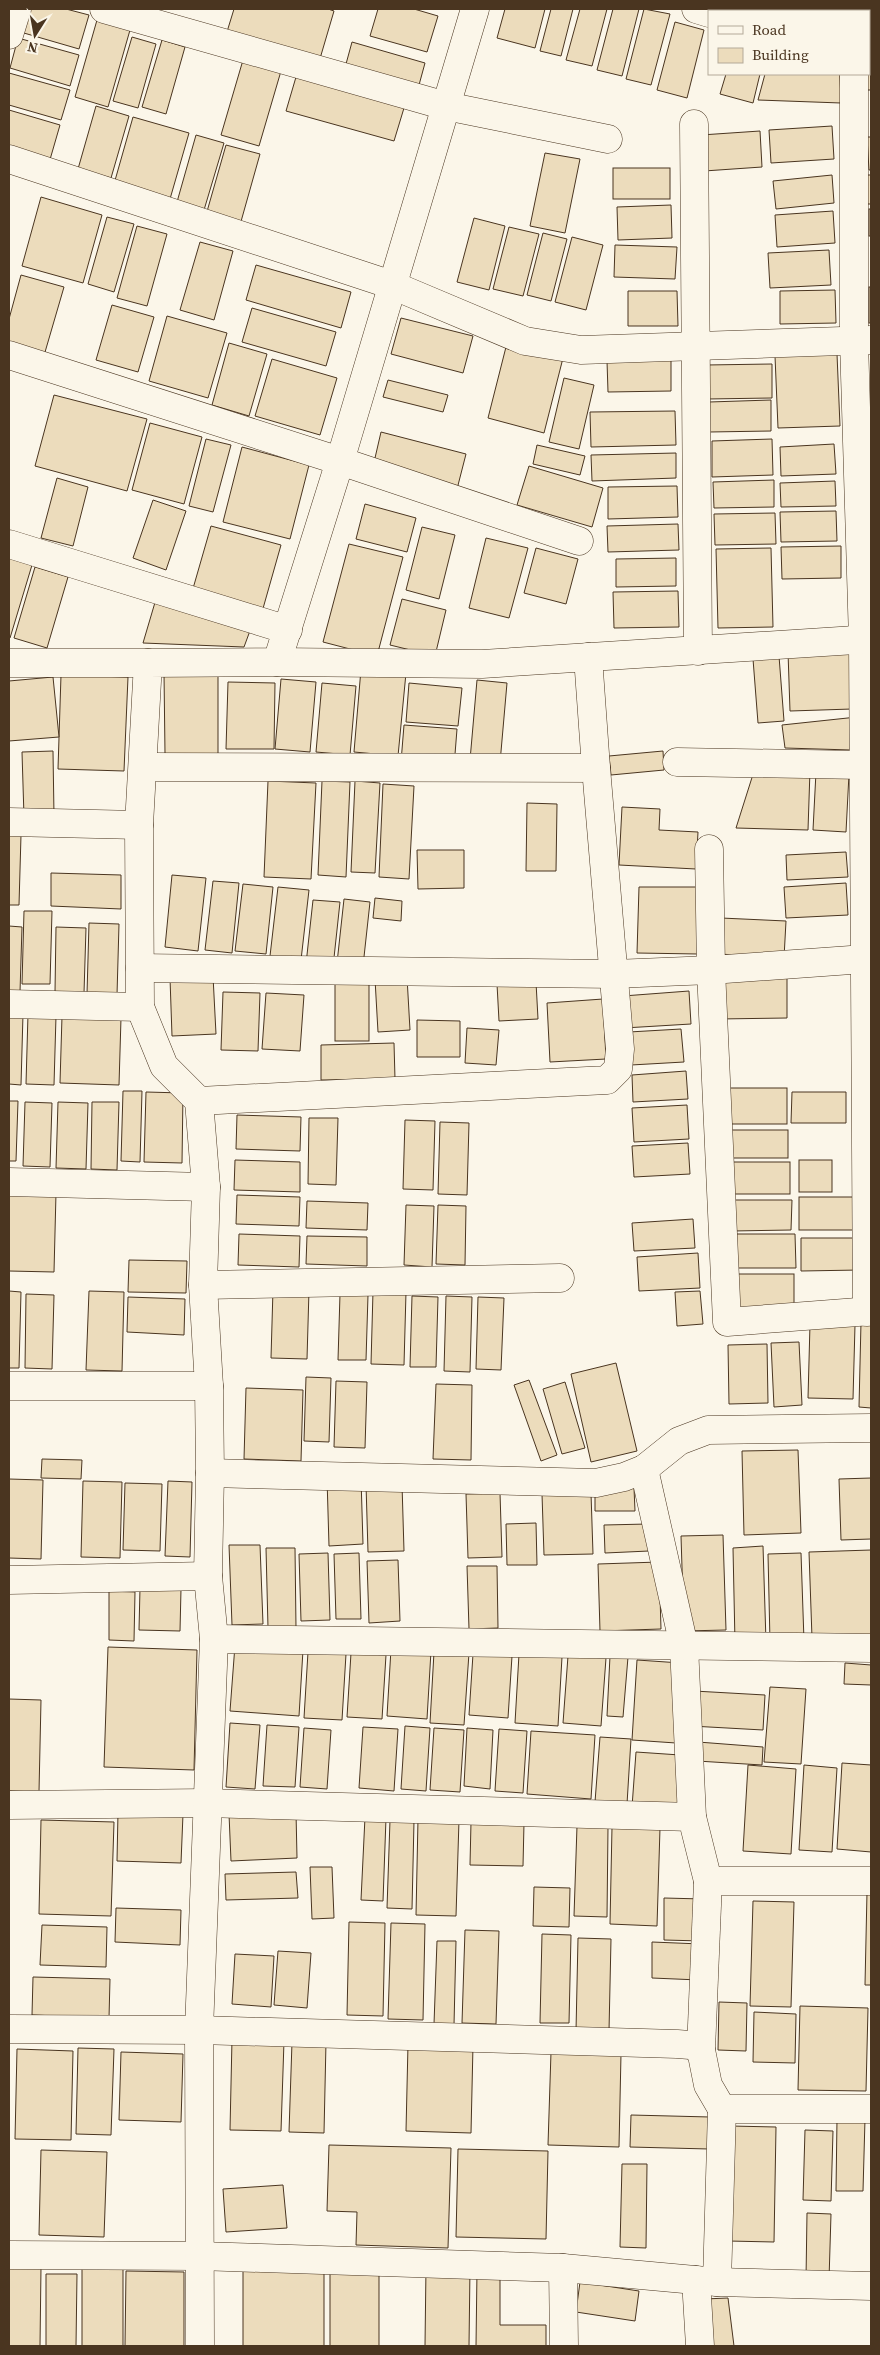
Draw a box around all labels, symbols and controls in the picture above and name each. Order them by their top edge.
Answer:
north arrow [10,10,60,60]
legend [708,10,870,75]
text: Road [752,19,786,40]
text: N [26,37,39,59]
text: Building [752,44,809,65]

